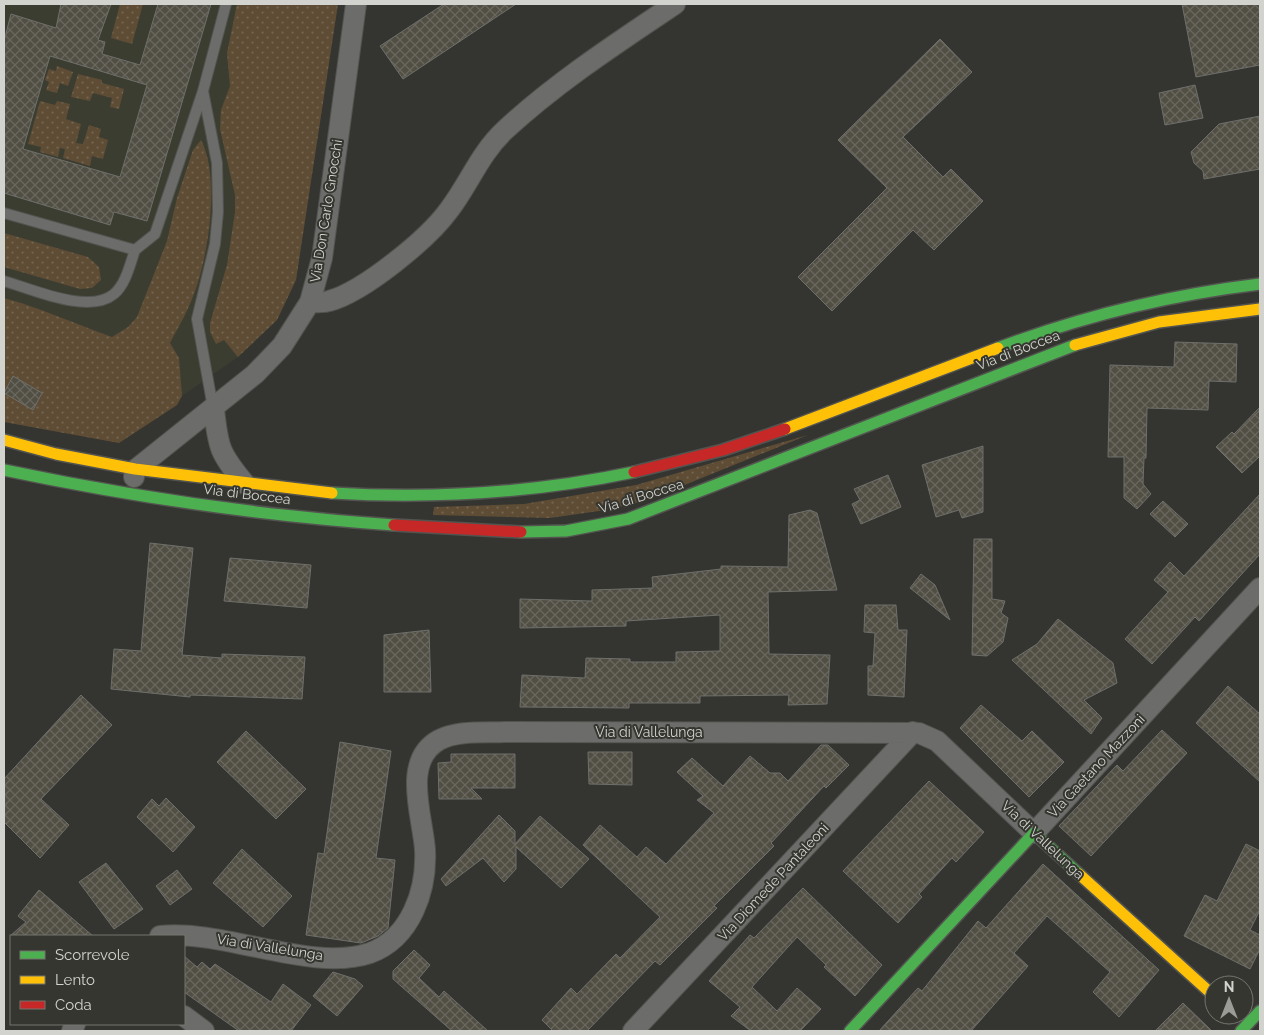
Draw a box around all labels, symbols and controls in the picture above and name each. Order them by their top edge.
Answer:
street label: Via Don Carlo Gnocchi [307,138,345,284]
street label: Via di Boccea [974,327,1062,373]
street label: Via di Boccea [597,476,685,516]
street label: Via di Boccea [202,481,292,507]
street label: Via Gaetano Mazzoni [1044,711,1148,821]
street label: Via di Vallelunga [595,724,703,740]
street label: Via di Vallelunga [998,798,1088,882]
street label: Via Diomede Pantaleoni [714,820,832,944]
street label: Via di Vallelunga [216,931,324,963]
legend [10,935,185,1025]
text: Scorrevole [55,946,130,964]
text: Lento [55,971,95,989]
north arrow [1204,975,1254,1025]
text: N [1224,979,1234,995]
text: Coda [55,996,92,1014]

